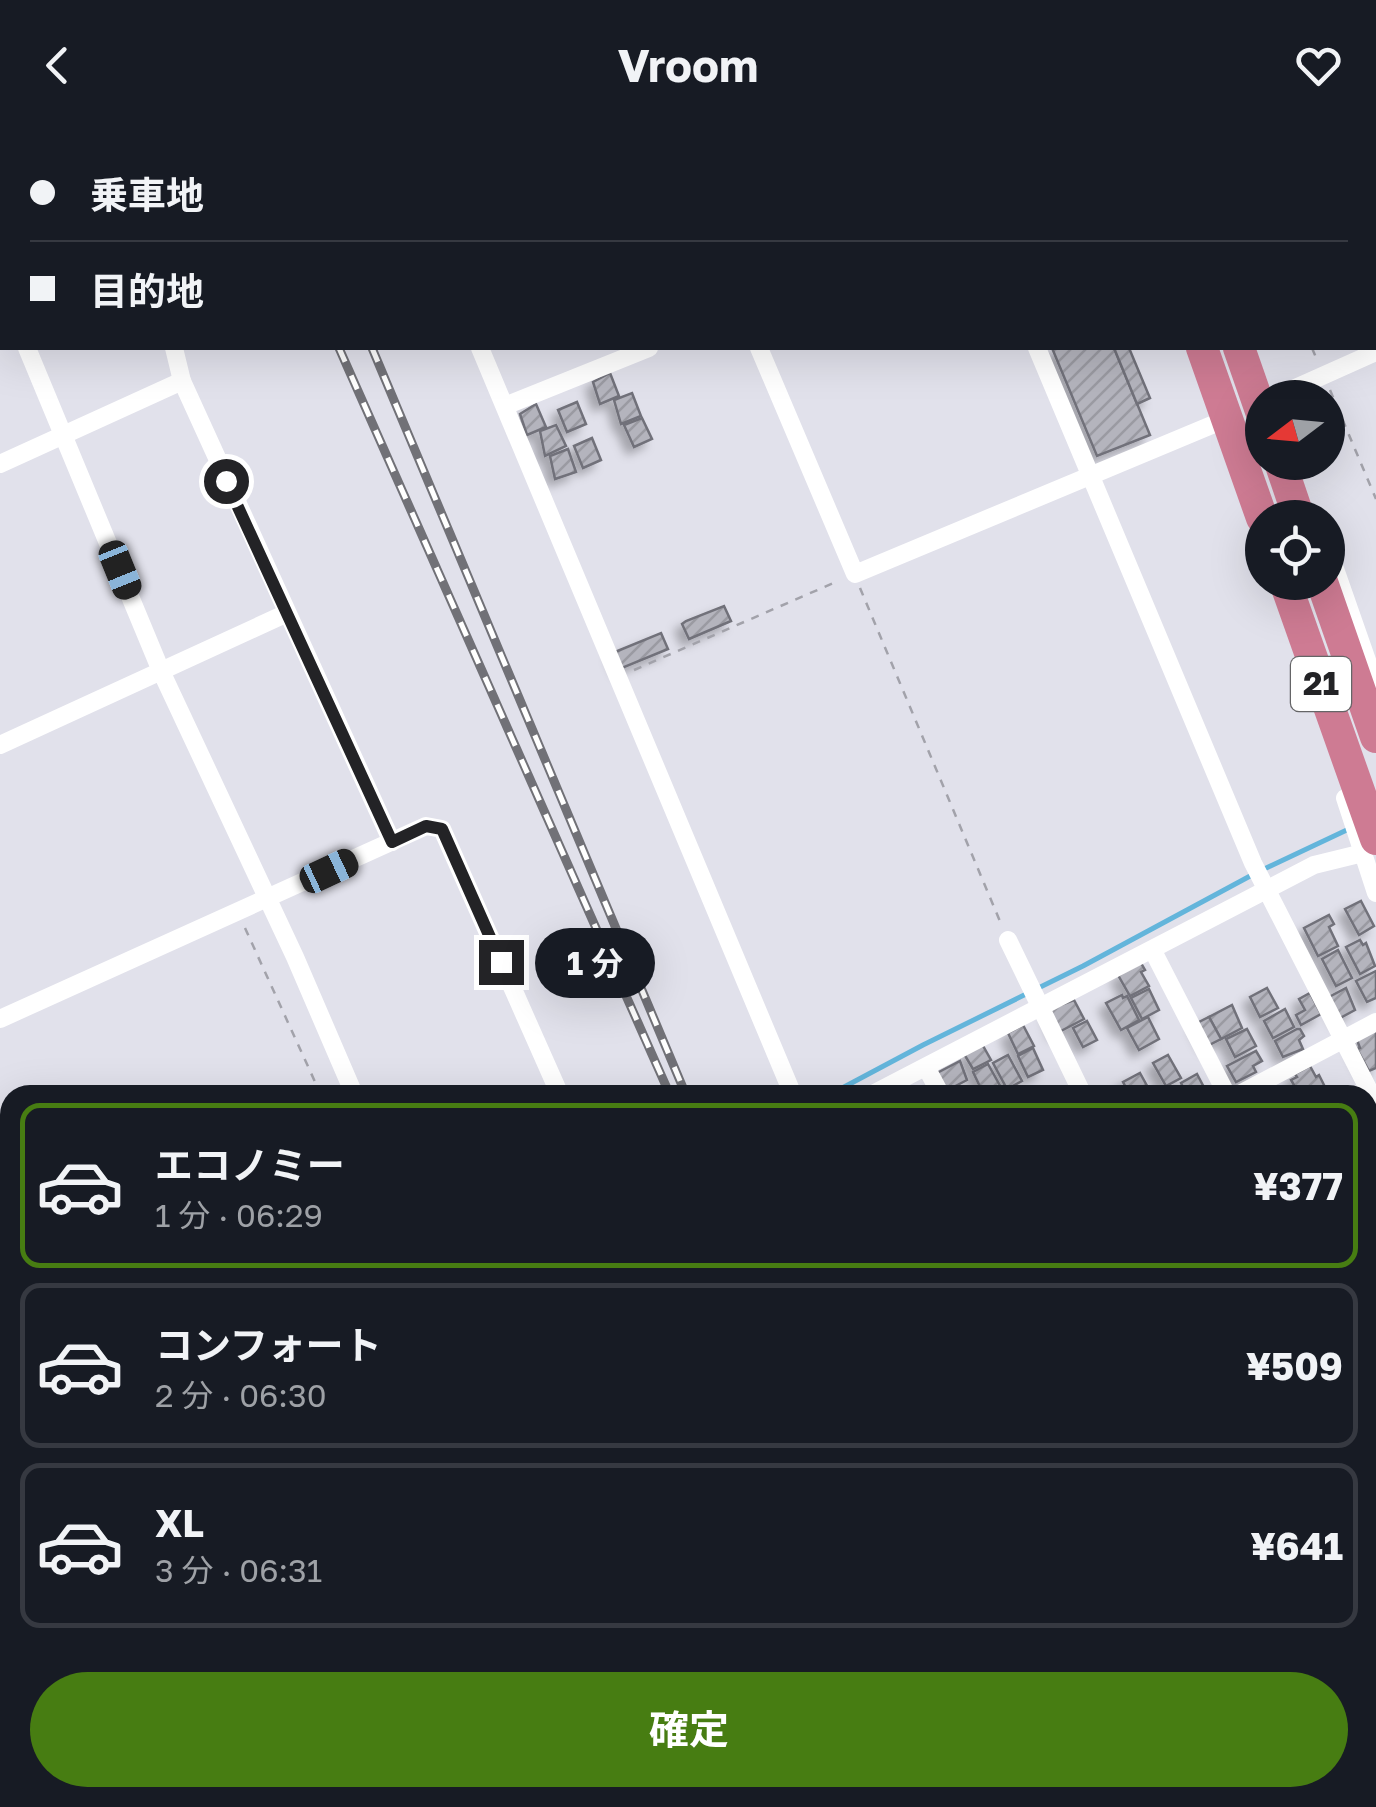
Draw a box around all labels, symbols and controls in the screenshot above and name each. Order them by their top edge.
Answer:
icon: back [30,38,85,93]
text: Vroom [618,38,758,92]
icon: heart [1291,38,1346,93]
text: 乗車地 [90,172,204,217]
text: 目的地 [90,268,204,313]
north arrow [1245,380,1345,480]
map controls [1245,380,1345,600]
route start [204,459,249,504]
button: locate [1245,500,1345,600]
car [95,537,145,603]
road number: 21 [1291,657,1351,711]
car [295,845,363,897]
callout: 1 分 [536,927,656,997]
route end [479,940,524,985]
text: 1 分 [567,944,623,982]
icon: car [35,1141,125,1231]
text: エコノミー [155,1142,345,1187]
text: ¥377 [1253,1163,1343,1208]
text: 1 分 · 06:29 [155,1196,323,1234]
icon: car [35,1321,125,1411]
text: コンフォート [155,1322,382,1367]
text: ¥509 [1246,1343,1343,1388]
text: 2 分 · 06:30 [155,1376,327,1414]
text: XL [155,1500,204,1545]
icon: car [35,1501,125,1591]
text: ¥641 [1250,1523,1343,1568]
text: 3 分 · 06:31 [155,1551,322,1589]
button: 確定 [30,1672,1348,1787]

